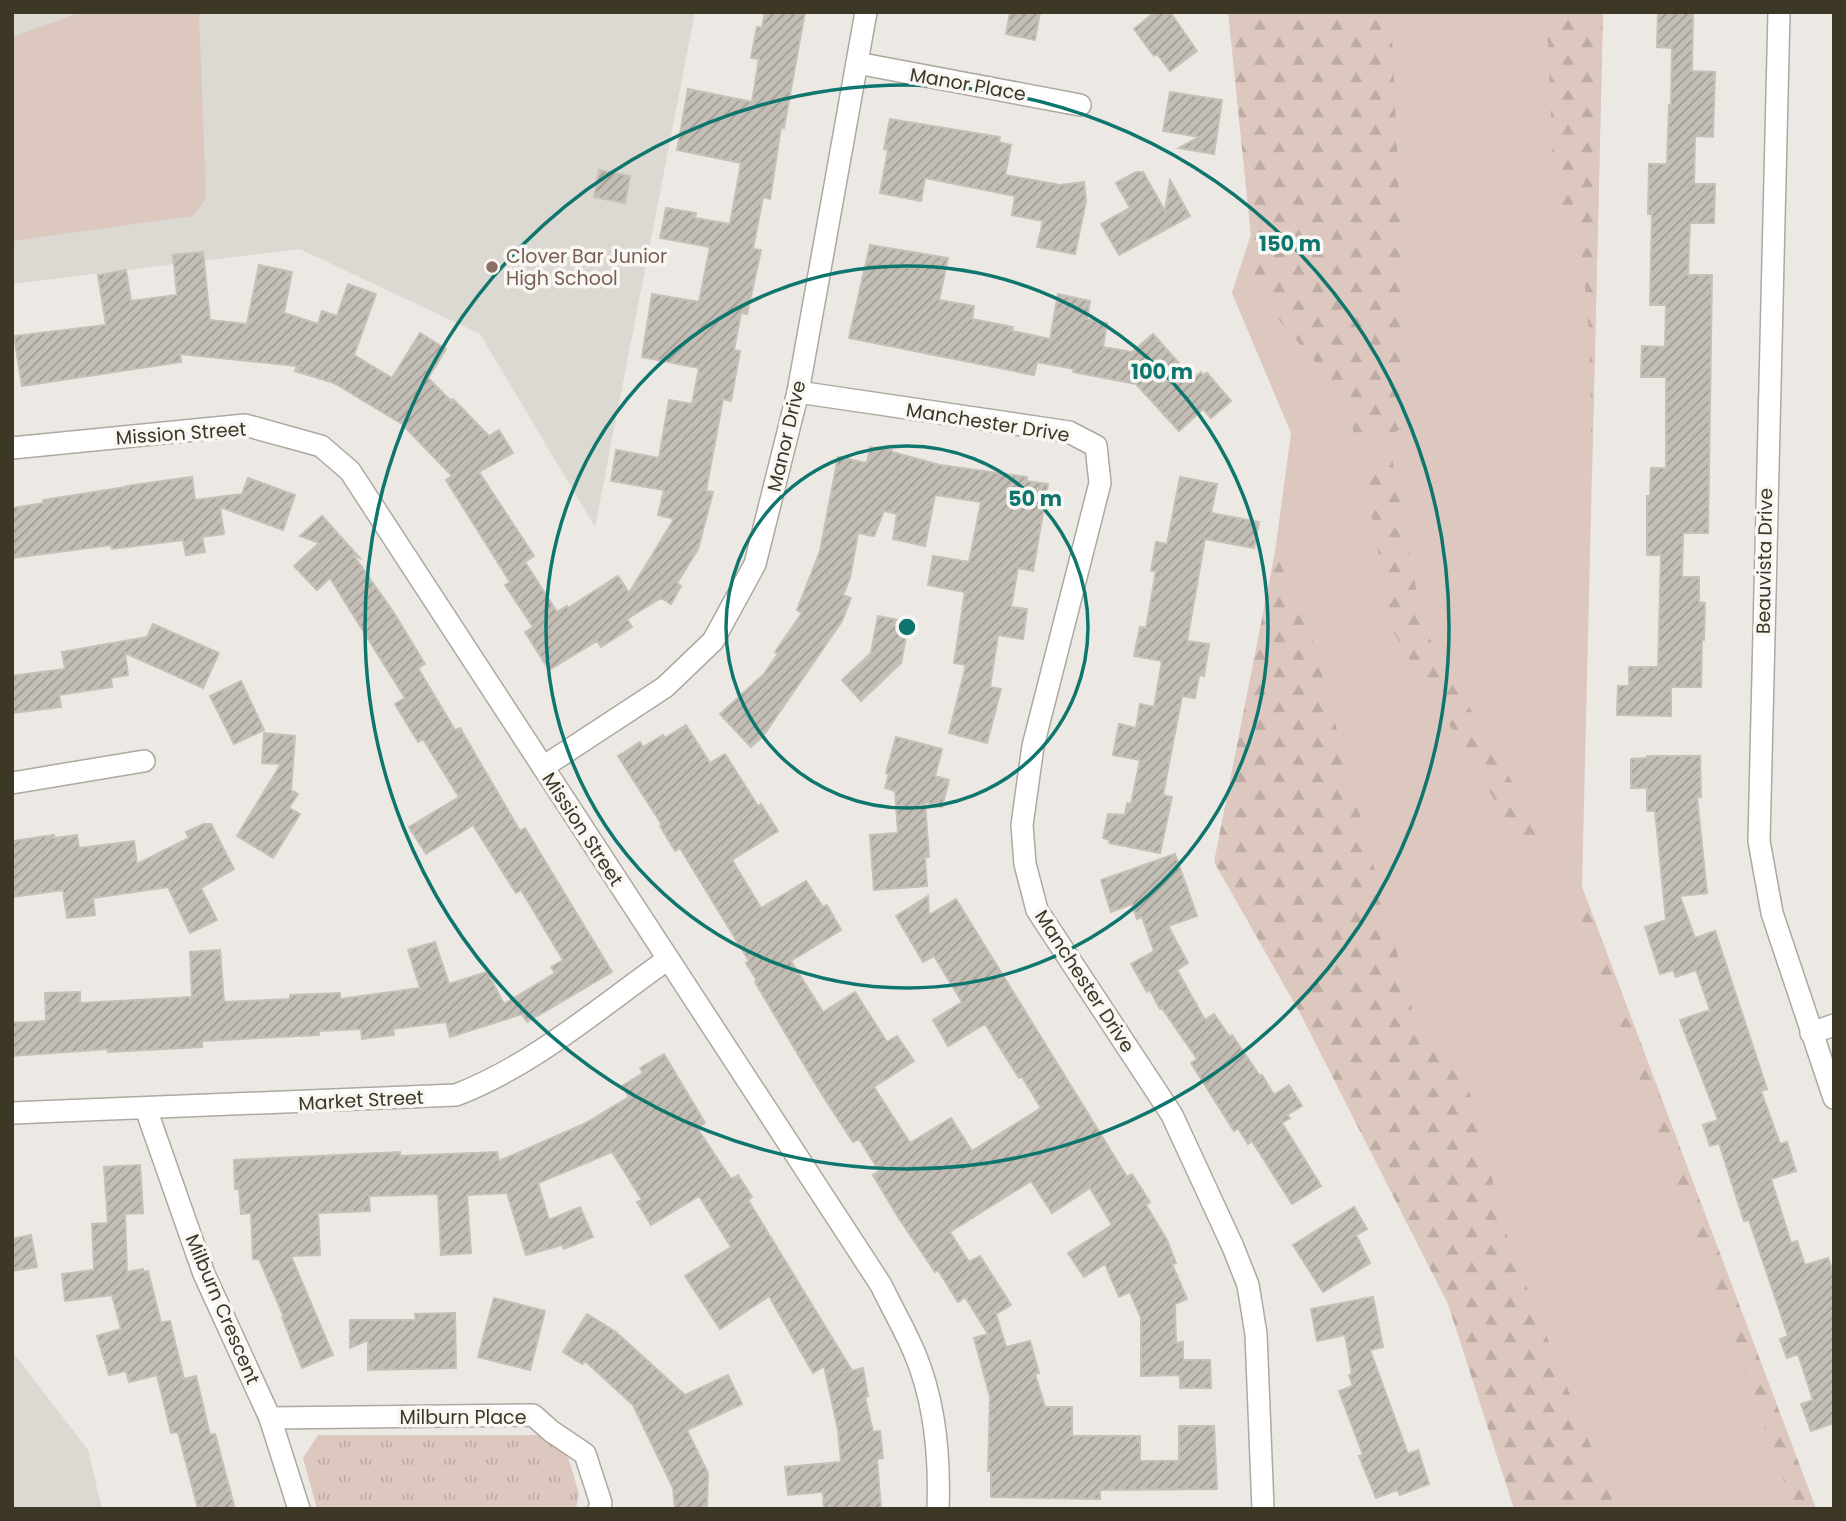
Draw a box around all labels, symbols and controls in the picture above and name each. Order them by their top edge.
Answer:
street label: Manor Place [908,61,1028,108]
text: 150 m [1259,229,1321,258]
place label: Clover Bar Junior High School [506,243,667,292]
marker: Clover Bar Junior High School [484,259,500,275]
text: 100 m [1131,357,1193,386]
street label: Manor Drive [761,378,812,494]
street label: Manchester Drive [904,396,1072,449]
street label: Mission Street [115,415,247,452]
text: 50 m [1008,484,1062,513]
street label: Beauvista Drive [1750,488,1779,634]
centre of rings [895,615,919,639]
street label: Mission Street [536,767,630,891]
street label: Manchester Drive [1028,905,1141,1058]
street label: Market Street [298,1084,424,1117]
street label: Milburn Crescent [179,1230,266,1389]
street label: Milburn Place [400,1404,526,1431]

